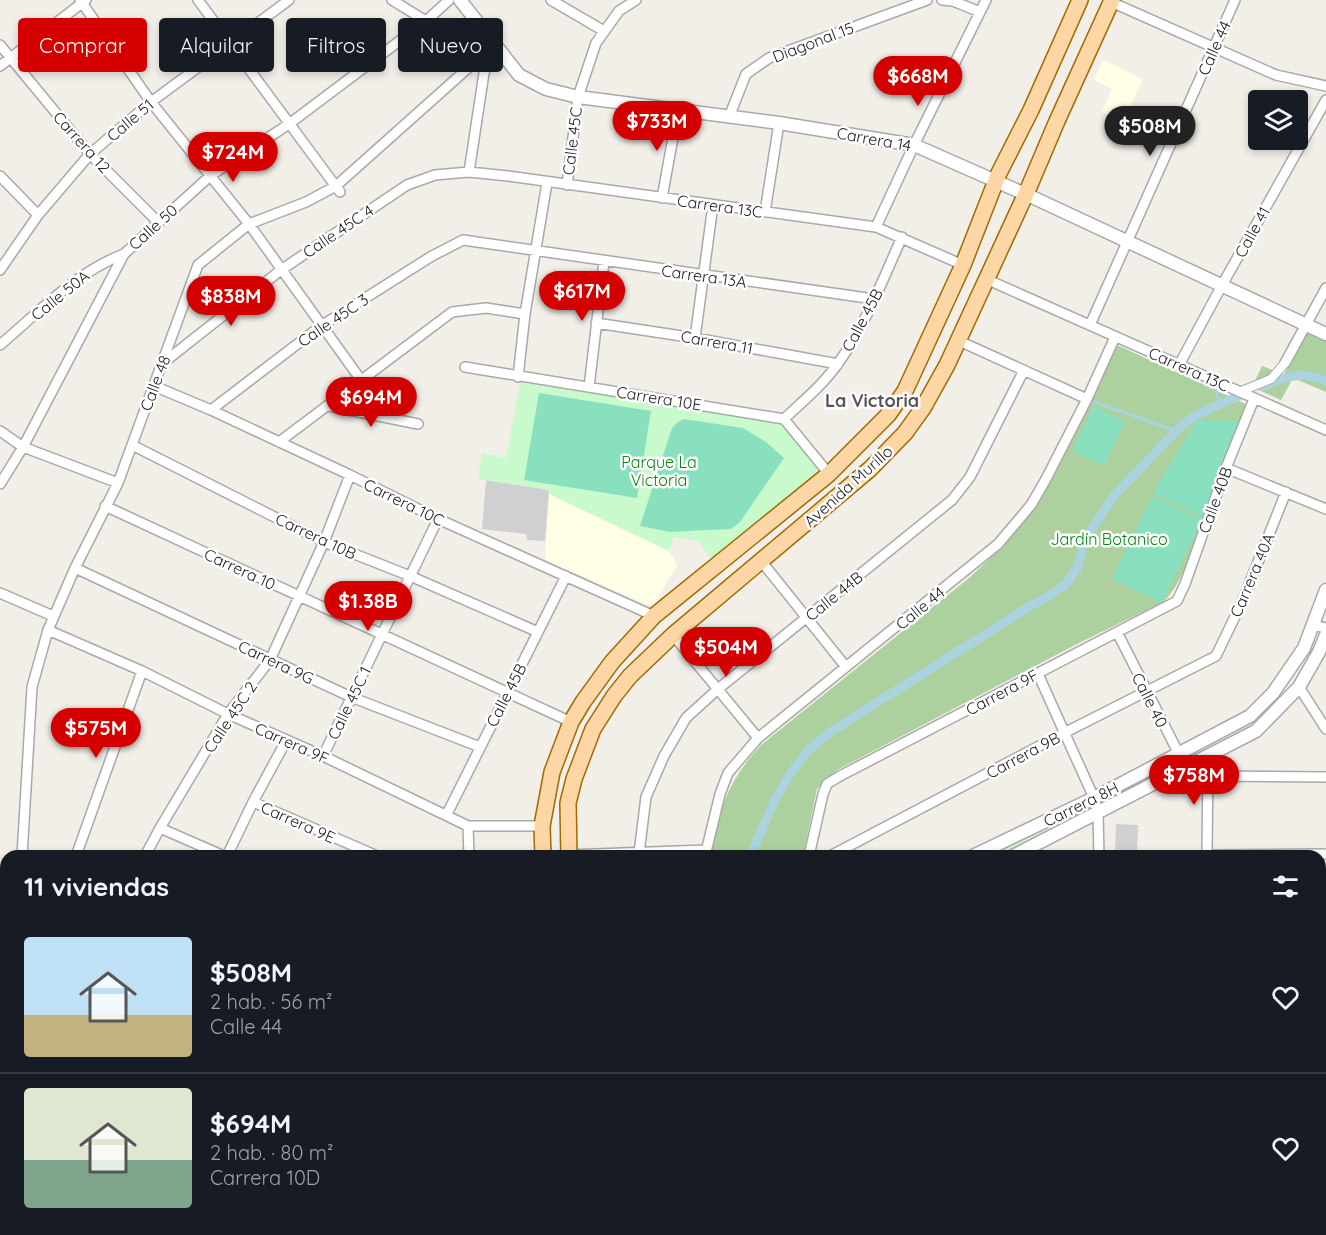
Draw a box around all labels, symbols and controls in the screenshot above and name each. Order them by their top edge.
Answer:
street label: Diagonal 15 [769,17,857,67]
chip: Comprar [18,18,147,72]
chip: Alquilar [159,18,274,72]
chip: Filtros [286,18,386,72]
chip: Nuevo [398,18,503,72]
street label: Calle 44 [1193,18,1235,78]
pin: $668M [876,56,960,107]
text: $668M [887,63,949,88]
map controls [1248,90,1308,150]
button: layers [1248,90,1308,150]
street label: Calle 51 [102,95,158,145]
pin: $733M [615,101,699,152]
street label: Calle 45C [558,106,586,176]
pin: $508M [1108,106,1192,157]
street label: Carrera 12 [49,107,115,177]
text: $733M [627,108,687,133]
text: $508M [1118,113,1182,138]
street label: Carrera 14 [835,123,913,155]
pin: $724M [191,132,275,183]
text: $724M [202,139,264,164]
street label: Carrera 13C [676,190,764,222]
street label: Calle 50 [124,200,182,254]
street label: Calle 45C 4 [299,200,377,262]
street label: Calle 41 [1230,203,1274,261]
street label: Carrera 13A [660,260,748,292]
street label: Calle 50A [27,265,93,325]
pin: $617M [540,271,624,322]
pin: $838M [189,276,273,327]
text: $617M [553,278,611,303]
text: $838M [201,283,261,308]
street label: Calle 45B [837,285,887,355]
street label: Calle 45C 3 [294,289,372,351]
street label: Carrera 11 [679,326,755,358]
street label: Carrera 13C [1146,342,1232,396]
street label: Calle 48 [135,352,175,414]
pin: $694M [329,377,413,428]
street label: Carrera 10E [615,381,703,415]
text: $694M [340,384,402,409]
district label: La Victoria [825,389,919,412]
street label: Avenida Murillo [799,441,897,531]
park label: Parque La Victoria [621,452,697,490]
street label: Calle 40B [1194,464,1236,536]
street label: Carrera 10C [360,474,448,530]
street label: Carrera 10B [272,509,360,563]
park label: Jardín Botanico [1050,529,1168,549]
street label: Carrera 40A [1225,530,1279,620]
street label: Carrera 10 [201,544,279,594]
street label: Calle 44B [801,567,867,625]
pin: $1.38B [319,581,417,632]
street label: Calle 44 [891,582,949,634]
text: $1.38B [338,588,398,613]
pin: $504M [684,627,768,678]
text: $504M [694,634,758,659]
street label: Carrera 9G [235,636,317,688]
street label: Calle 45B [482,660,530,730]
street label: Calle 45C 1 [323,663,375,743]
street label: Carrera 9F [962,665,1042,719]
street label: Calle 40 [1128,669,1172,731]
street label: Calle 45C 2 [199,677,261,756]
pin: $575M [54,708,138,759]
text: $575M [65,715,127,740]
street label: Carrera 9F [252,718,332,768]
street label: Carrera 9B [983,727,1063,783]
pin: $758M [1152,755,1236,806]
text: $758M [1163,762,1225,787]
street label: Carrera 8H [1040,777,1122,831]
street label: Carrera 9E [258,797,338,847]
text: 11 viviendas [24,870,169,903]
icon: filters [1269,870,1302,903]
text: $508M [210,956,292,989]
icon: home [72,961,144,1033]
icon: heart [1269,981,1302,1014]
text: 2 hab. · 56 m² [210,989,332,1014]
text: Calle 44 [210,1014,282,1039]
text: $694M [210,1107,291,1140]
icon: home [72,1112,144,1184]
icon: heart [1269,1132,1302,1165]
text: 2 hab. · 80 m² [210,1140,333,1165]
text: Carrera 10D [210,1165,320,1190]

